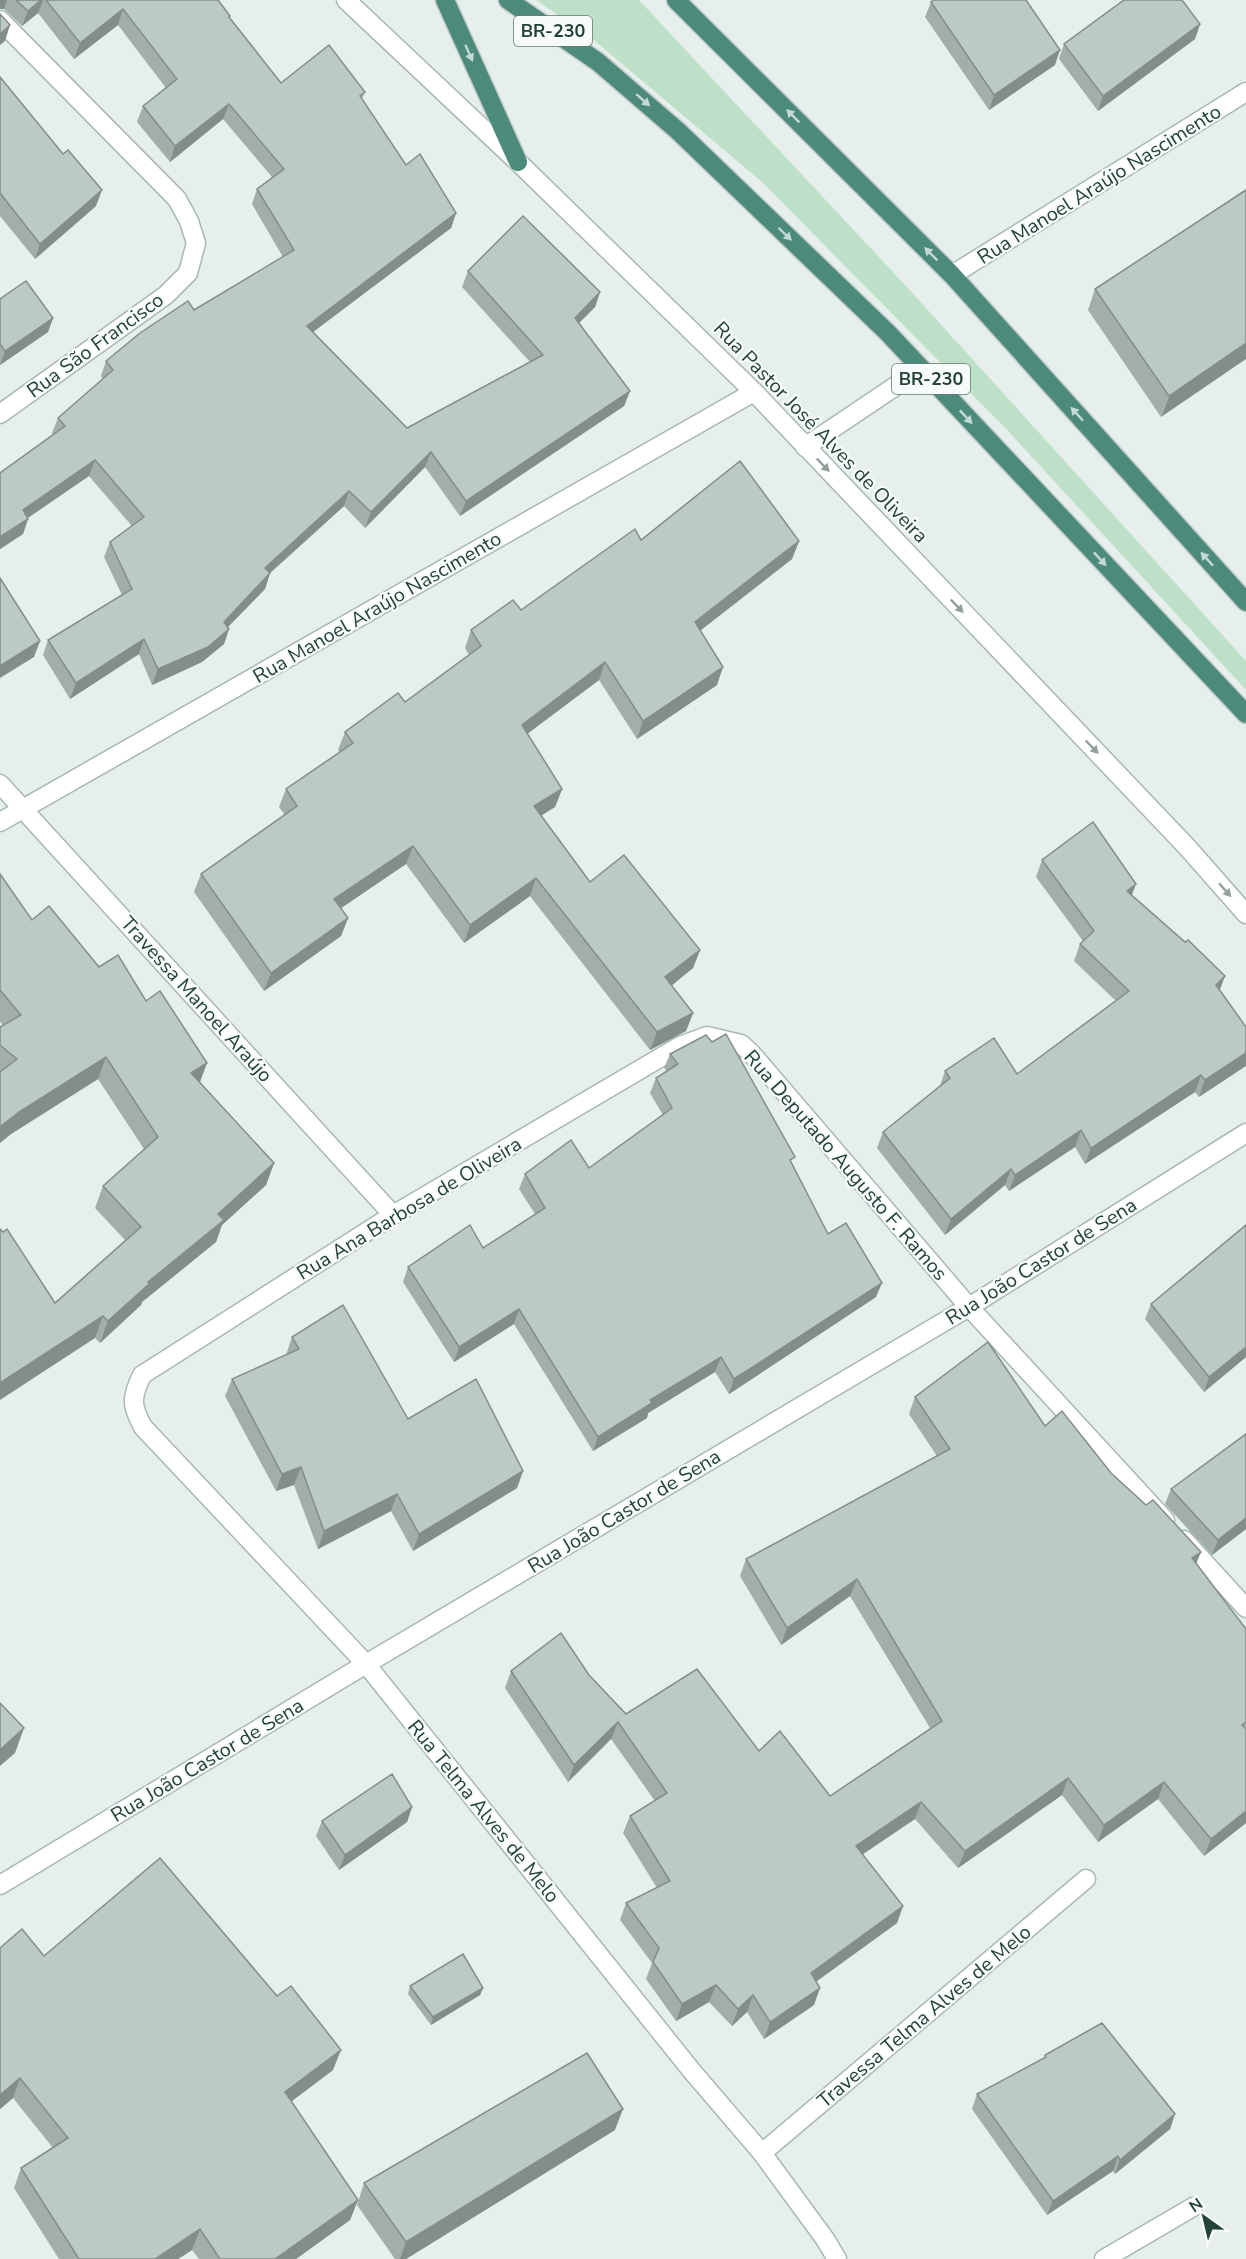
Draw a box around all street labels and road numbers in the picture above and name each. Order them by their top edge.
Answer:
road number: BR-230 [514,16,592,46]
street label: Rua Manoel Araújo Nascimento [972,98,1226,271]
street label: Rua São Francisco [21,287,169,404]
street label: Rua Pastor José Alves de Oliveira [707,316,934,549]
road number: BR-230 [892,364,970,394]
street label: Rua Manoel Araújo Nascimento [248,525,506,690]
street label: Travessa Manoel Araújo [115,910,279,1088]
street label: Rua Deputado Augusto F. Ramos [738,1044,953,1286]
street label: Rua Ana Barbosa de Oliveira [292,1130,527,1286]
street label: Rua João Castor de Sena [941,1191,1142,1331]
street label: Rua João Castor de Sena [523,1443,726,1580]
street label: Rua João Castor de Sena [106,1692,309,1829]
street label: Rua Telma Alves de Melo [401,1714,566,1908]
street label: Travessa Telma Alves de Melo [812,1919,1037,2114]

